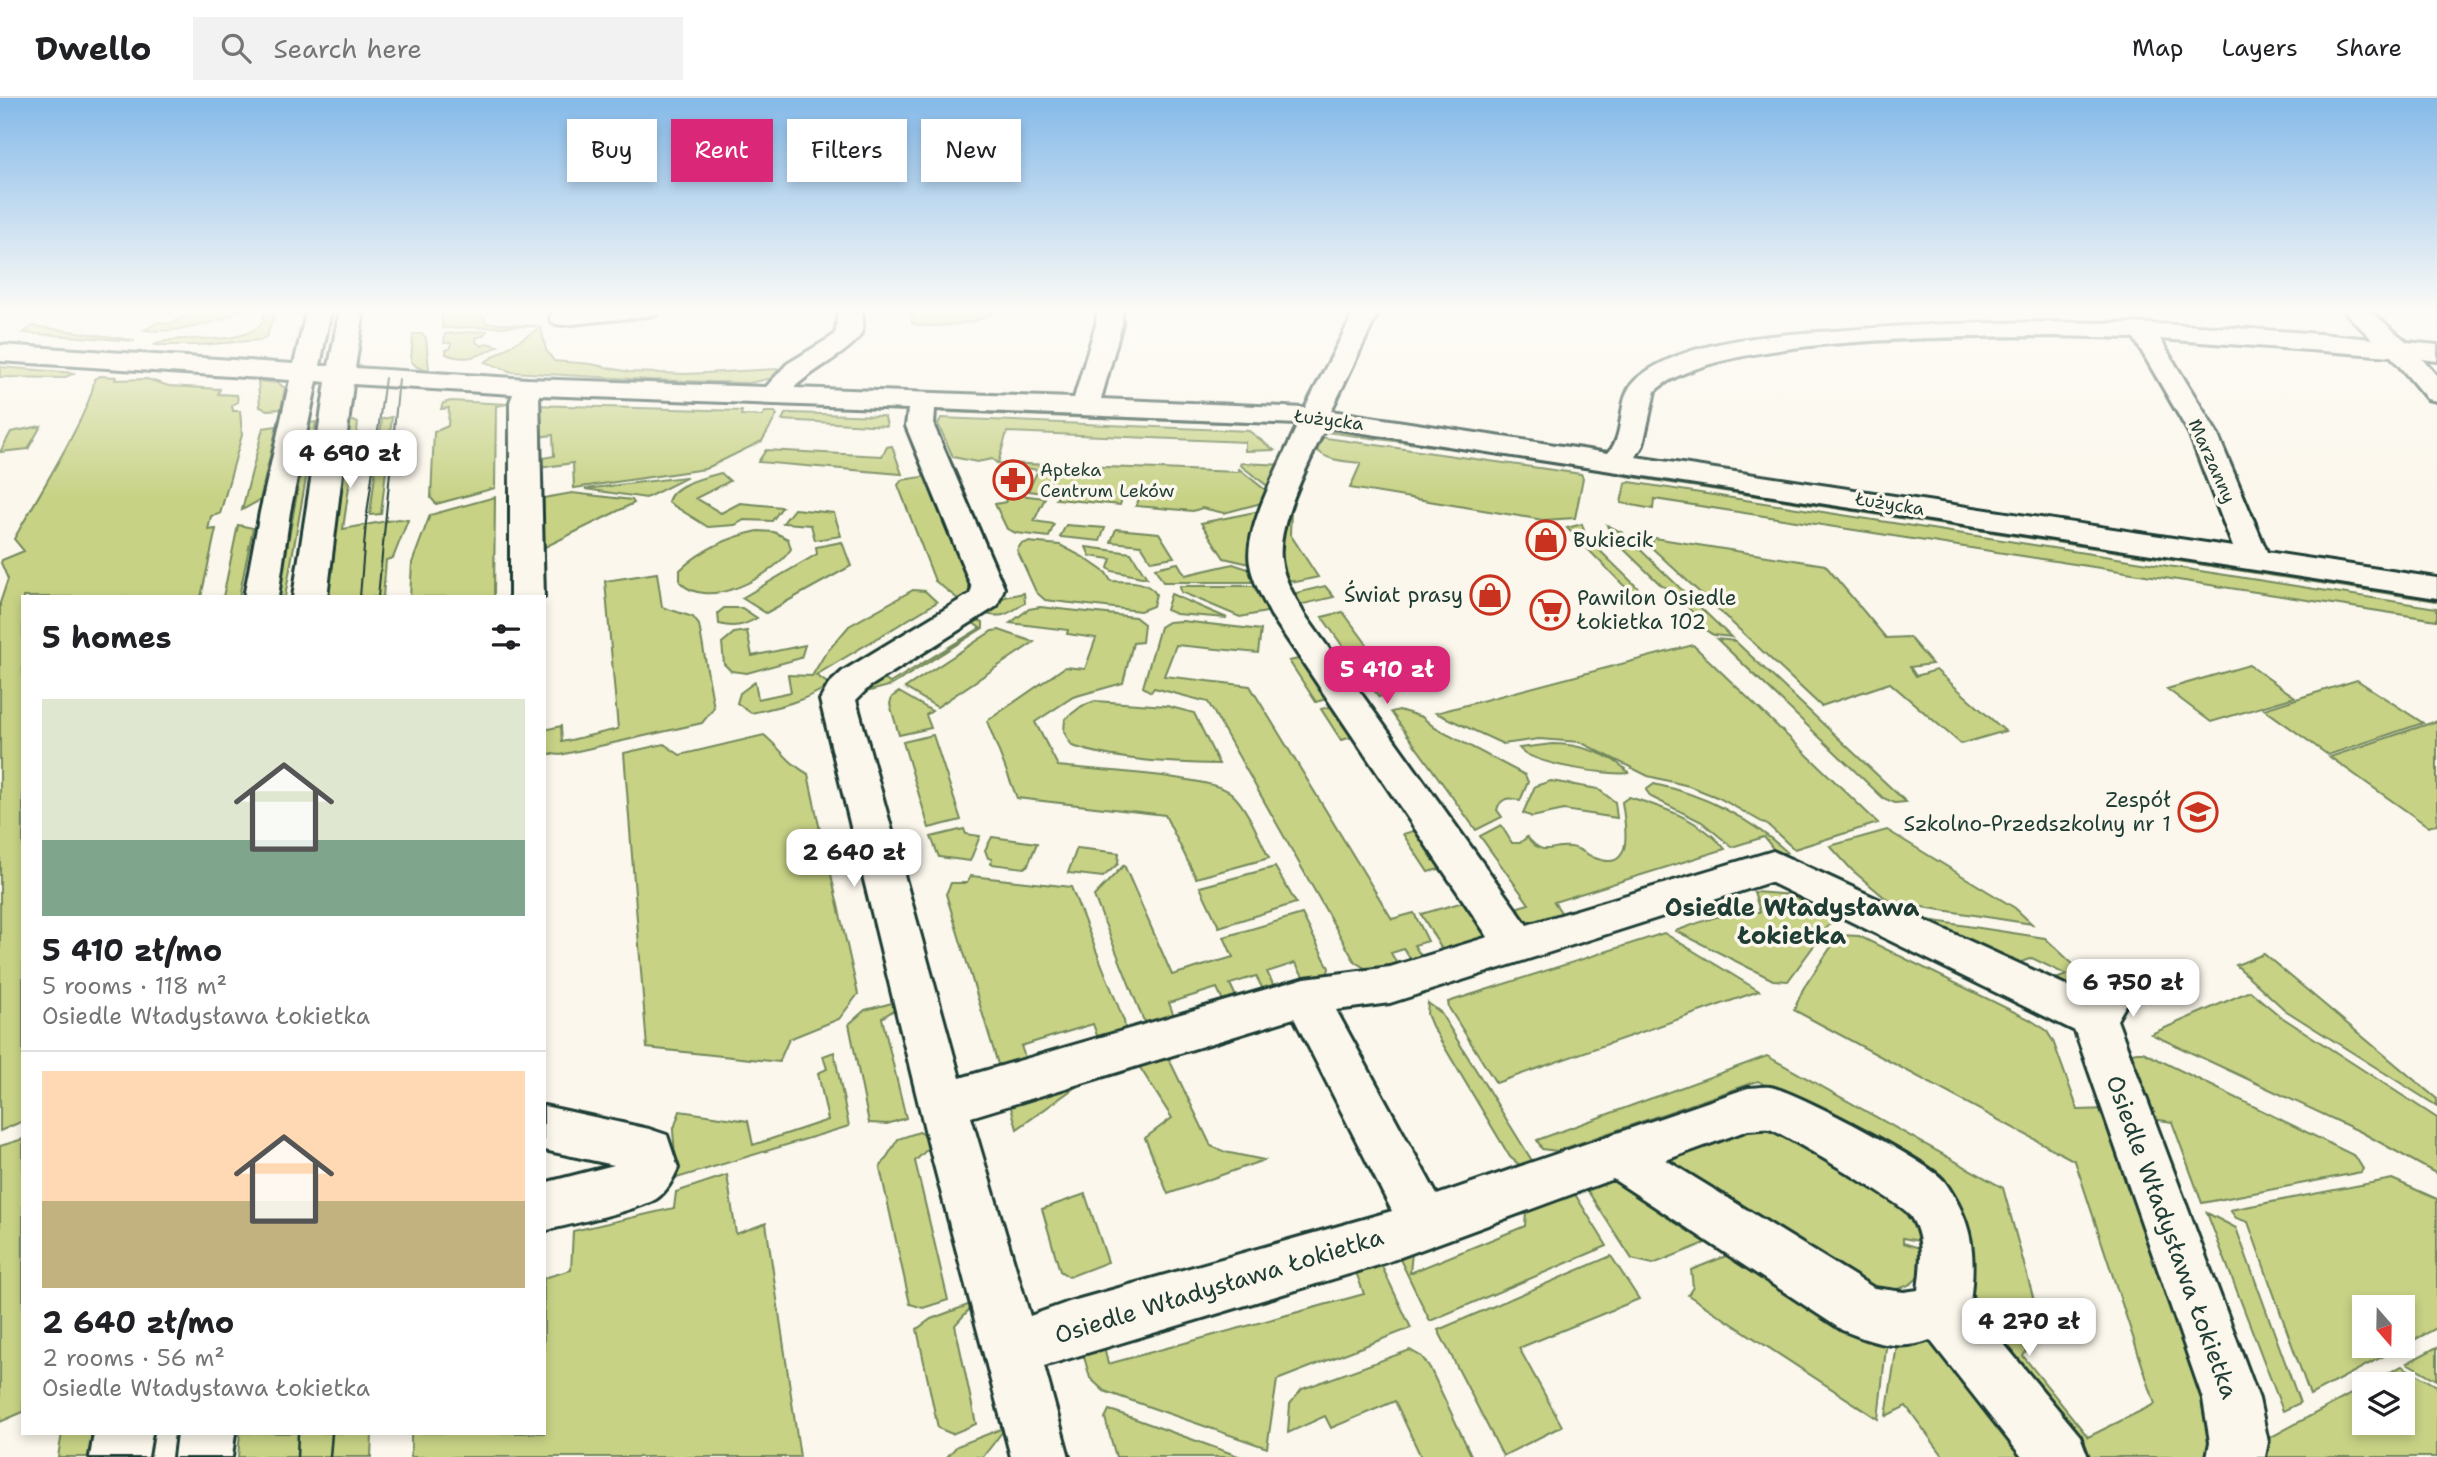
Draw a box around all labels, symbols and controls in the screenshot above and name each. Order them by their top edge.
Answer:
search box [193,17,683,80]
text: Dwello [35,26,151,71]
icon: search [217,29,255,67]
text: Search here [273,31,422,66]
text: Map [2132,32,2183,64]
text: Layers [2221,32,2298,64]
text: Share [2336,32,2402,64]
chip: Buy [567,119,657,182]
chip: Rent [671,119,773,182]
chip: Filters [787,119,907,182]
chip: New [921,119,1021,182]
street label: Łużycka [1292,404,1365,436]
street label: Marzanny [2183,415,2241,507]
pin: 4 690 zł [278,430,422,490]
text: 4 690 zł [299,438,401,468]
place label: Apteka Centrum Leków [1040,458,1175,503]
pharmacy icon: Apteka Centrum Leków [992,459,1034,501]
street label: Łużycka [1853,487,1926,521]
shop icon: Bukiecik [1525,519,1567,561]
place label: Bukiecik [1573,526,1654,554]
shop icon: Świat prasy [1469,574,1511,616]
place label: Świat prasy [1344,580,1463,609]
place label: Pawilon Osiedle Łokietka 102 [1576,584,1737,636]
supermarket icon: Pawilon Osiedle Łokietka 102 [1529,589,1571,631]
text: 5 homes [42,617,172,658]
icon: filters [487,618,525,656]
pin: 5 410 zł [1315,646,1459,706]
text: 5 410 zł [1340,654,1434,684]
icon: home [221,744,347,870]
place label: Zespół Szkolno-Przedszkolny nr 1 [1903,786,2171,838]
school or university icon: Zespół Szkolno-Przedszkolny nr 1 [2177,791,2219,833]
pin: 2 640 zł [782,830,926,889]
text: 2 640 zł [802,837,906,867]
district label: Osiedle Władysława Łokietka [1665,892,1920,952]
text: 5 410 zł/mo [42,930,222,971]
pin: 6 750 zł [2061,960,2205,1019]
text: 6 750 zł [2082,967,2184,997]
text: 5 rooms · 118 m² [42,971,227,1001]
text: Osiedle Władysława Łokietka [42,1001,370,1031]
street label: Osiedle Władysława Łokietka [2098,1071,2246,1403]
icon: home [221,1116,347,1242]
street label: Osiedle Władysława Łokietka [1051,1221,1387,1351]
north arrow [2352,1295,2415,1358]
map controls [2352,1295,2415,1435]
pin: 4 270 zł [1957,1298,2101,1358]
text: 2 640 zł/mo [42,1302,234,1343]
text: 4 270 zł [1978,1306,2080,1336]
text: 2 rooms · 56 m² [42,1343,225,1373]
button: layers [2352,1372,2415,1435]
text: Osiedle Władysława Łokietka [42,1373,370,1403]

